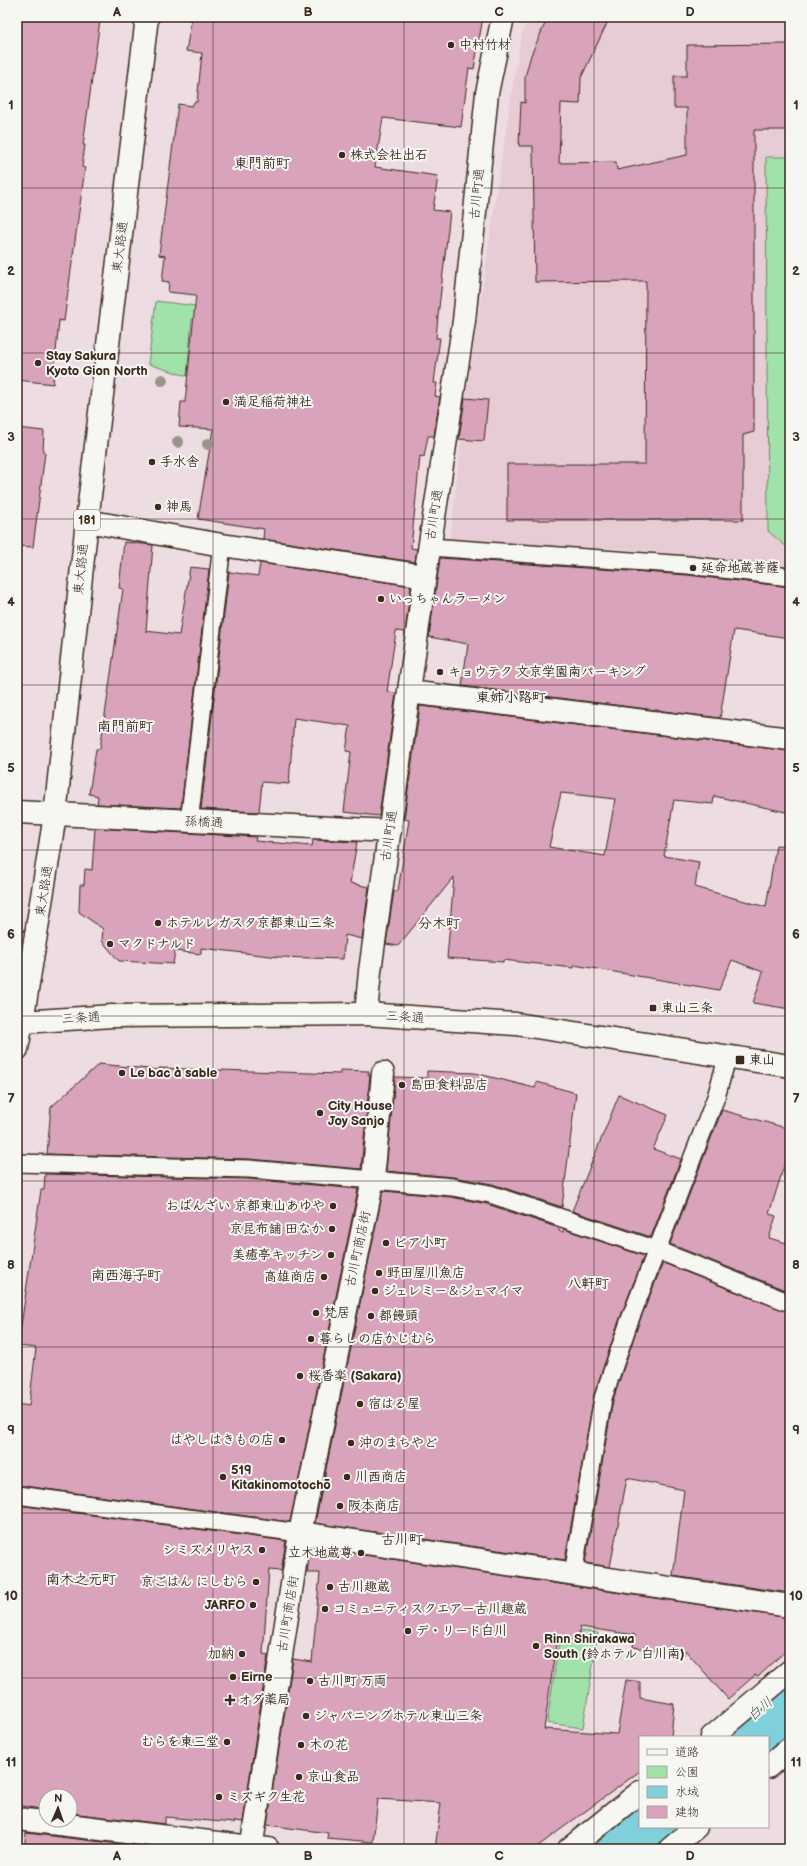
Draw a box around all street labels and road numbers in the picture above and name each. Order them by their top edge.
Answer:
street label: 古川町通 [466,167,488,221]
street label: 東大路通 [109,220,131,274]
street label: 古川町通 [422,488,446,542]
road number: 181 [74,510,100,530]
street label: 東大路通 [70,542,92,596]
street label: 古川町通 [377,809,401,863]
street label: 孫橋通 [184,813,224,831]
street label: 東大路通 [32,864,56,918]
street label: 三条通 [385,1008,425,1026]
street label: 三条通 [61,1009,101,1027]
street label: 古川町商店街 [342,1209,374,1289]
street label: 古川町商店街 [274,1574,302,1654]

